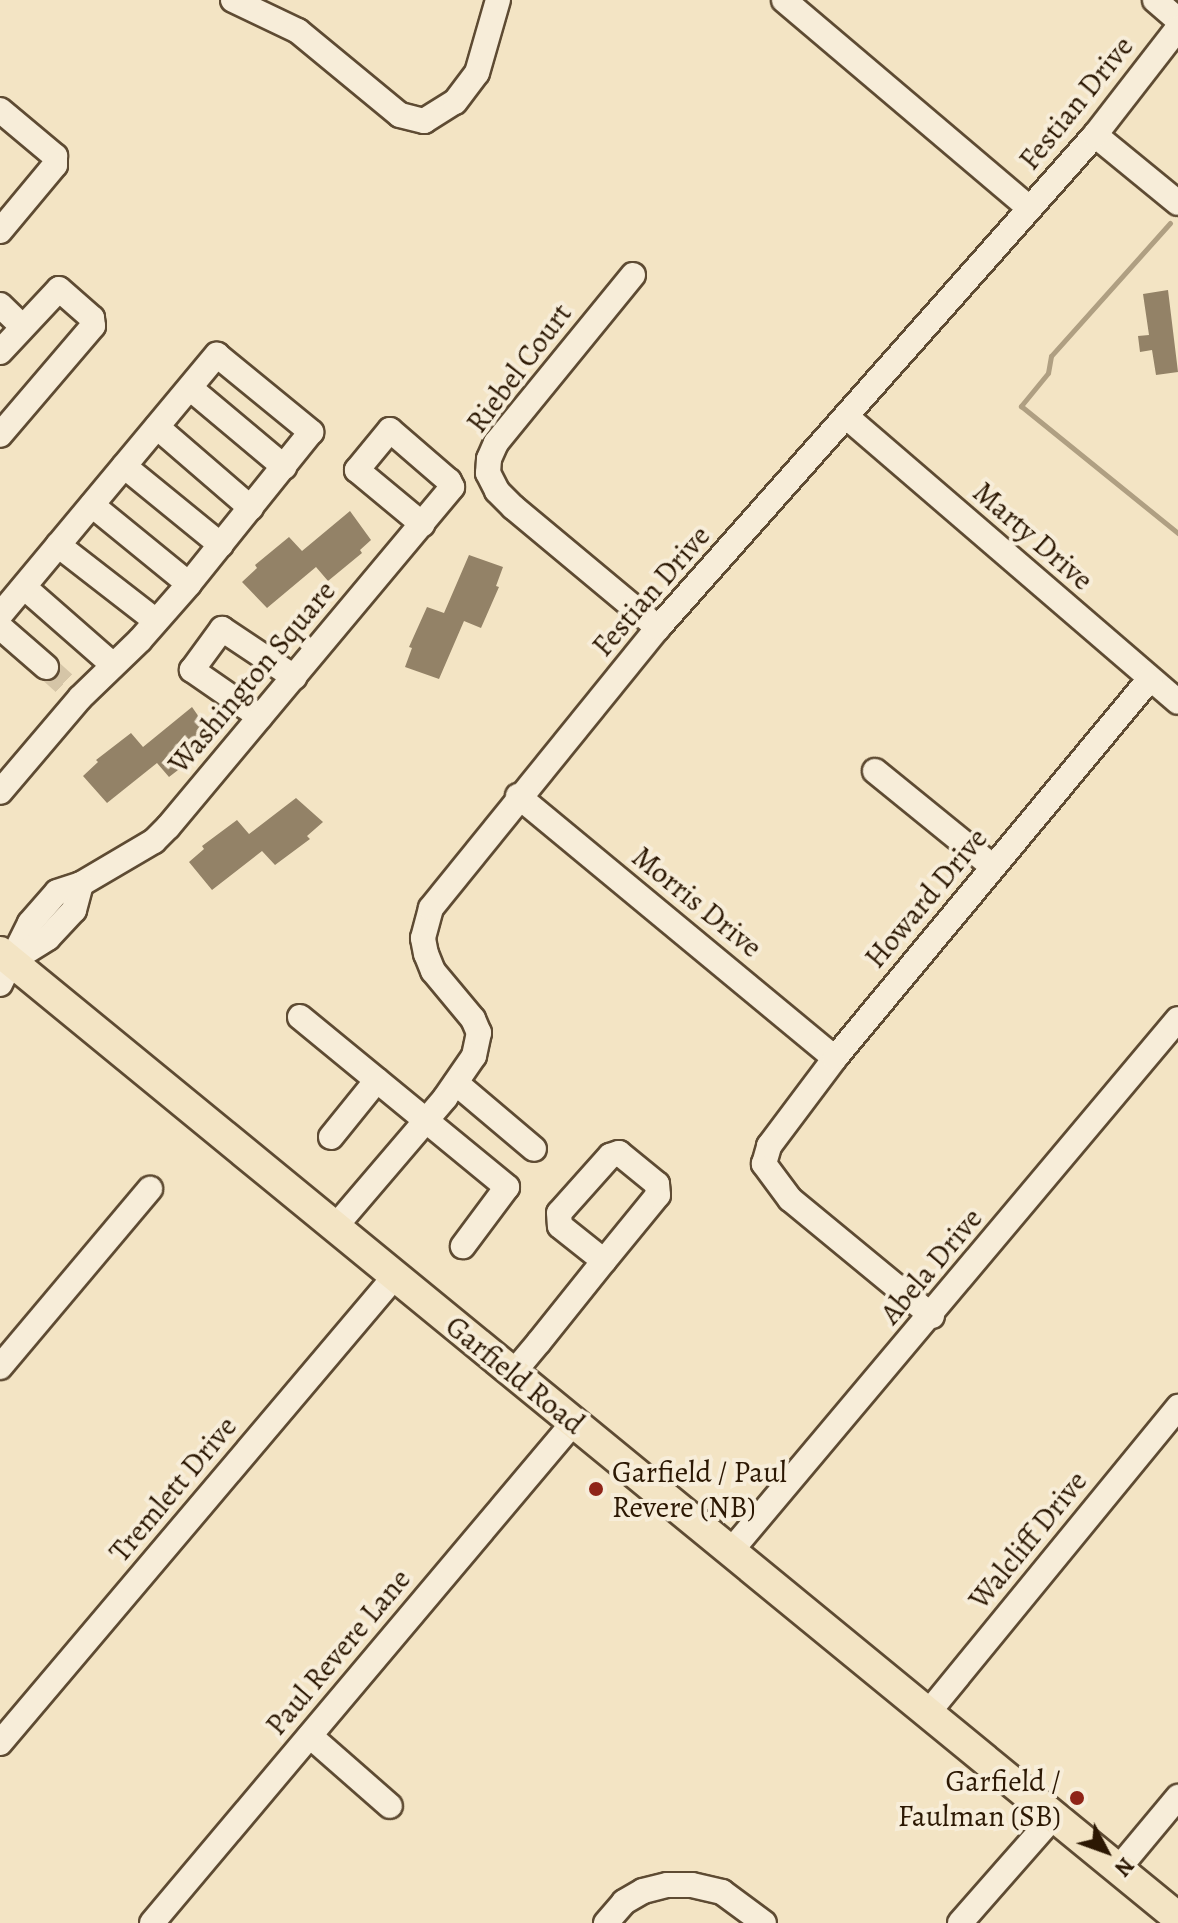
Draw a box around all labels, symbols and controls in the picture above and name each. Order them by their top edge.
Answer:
street label: Festian Drive [1011,29,1141,177]
street label: Riebel Court [459,296,579,440]
street label: Marty Drive [966,474,1100,598]
street label: Festian Drive [584,518,718,664]
street label: Washington Square [161,573,343,781]
street label: Howard Drive [857,821,995,975]
street label: Morris Drive [625,839,769,965]
street label: Abela Drive [872,1201,990,1331]
street label: Garfield Road [438,1308,592,1442]
street label: Tremlett Drive [102,1409,244,1569]
place label: Garfield / Paul Revere (NB) [612,1454,787,1524]
street label: Walcliff Drive [961,1464,1095,1616]
marker: Garfield / Paul Revere (NB) [587,1480,605,1498]
street label: Paul Revere Lane [258,1561,418,1743]
place label: Garfield / Faulman (SB) [898,1763,1061,1834]
marker: Garfield / Faulman (SB) [1068,1789,1086,1807]
north arrow [1066,1811,1146,1891]
text: N [1108,1851,1141,1883]

